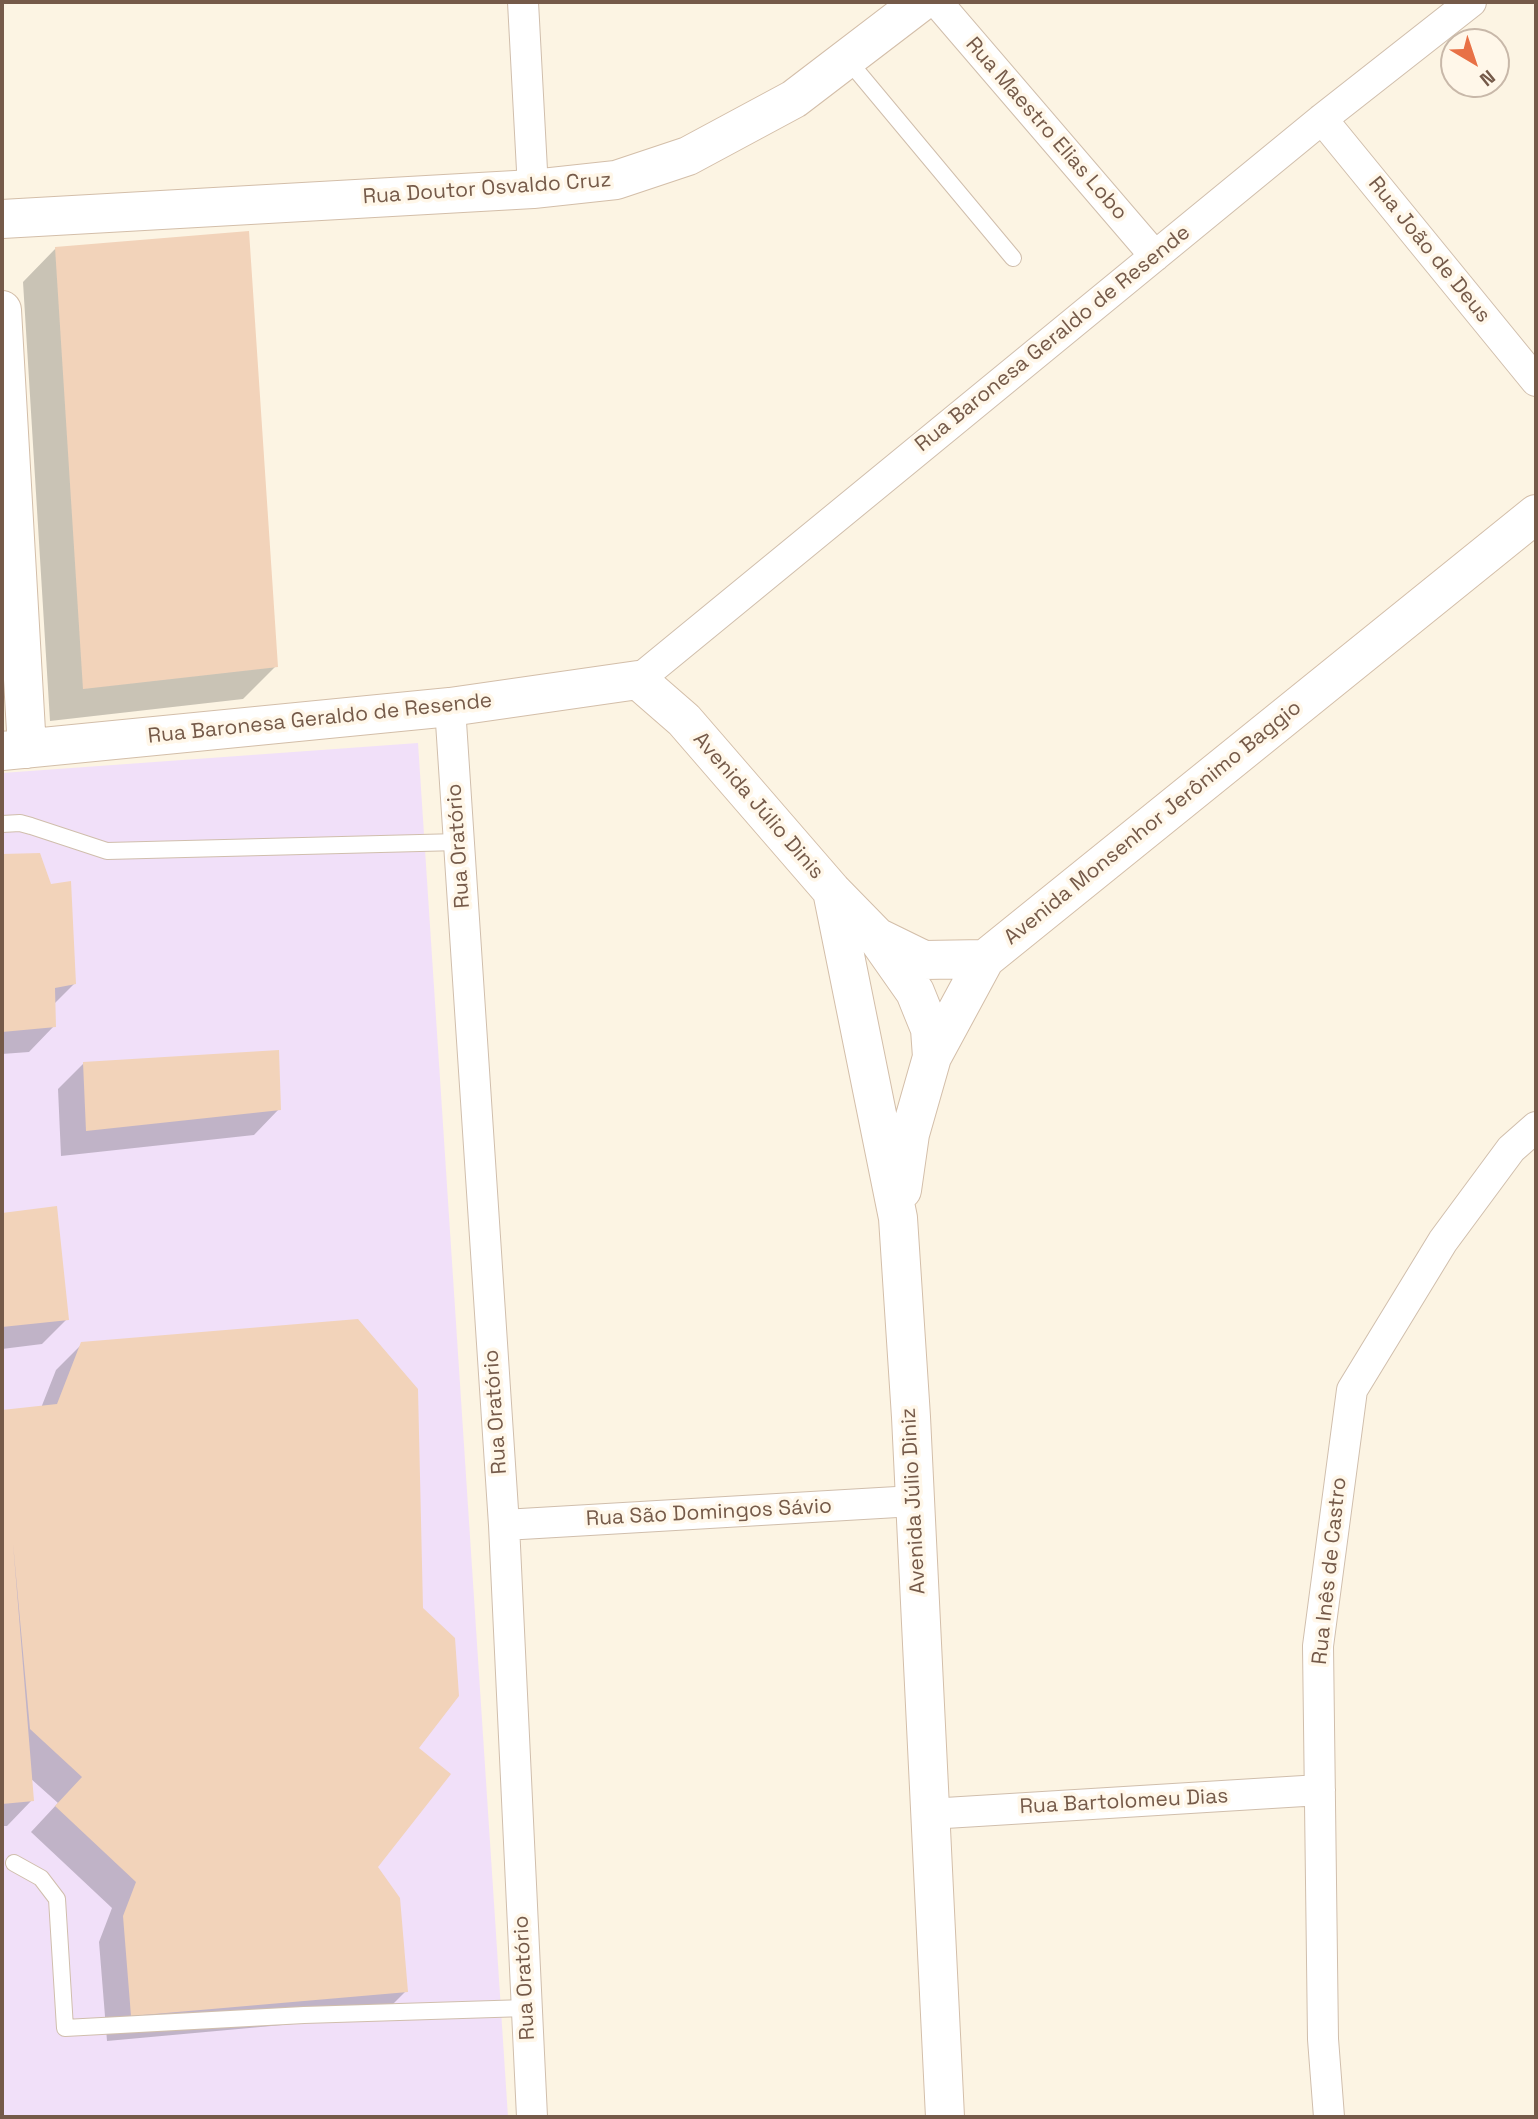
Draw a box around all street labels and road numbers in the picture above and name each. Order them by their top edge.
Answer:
street label: Rua Maestro Elias Lobo [960,33,1132,225]
street label: Rua Doutor Osvaldo Cruz [362,168,612,210]
street label: Rua João de Deus [1362,172,1496,328]
street label: Rua Baronesa Geraldo de Resende [911,220,1195,458]
street label: Rua Baronesa Geraldo de Resende [147,688,493,750]
street label: Avenida Monsenhor Jerônimo Baggio [999,695,1307,951]
street label: Avenida Júlio Dinis [687,727,829,885]
street label: Rua Oratório [442,783,476,909]
street label: Rua Oratório [479,1349,513,1475]
street label: Avenida Júlio Diniz [897,1407,931,1595]
street label: Rua Inês de Castro [1308,1476,1352,1666]
street label: Rua São Domingos Sávio [585,1494,833,1532]
street label: Rua Bartolomeu Dias [1019,1784,1229,1820]
street label: Rua Oratório [509,1915,541,2041]

